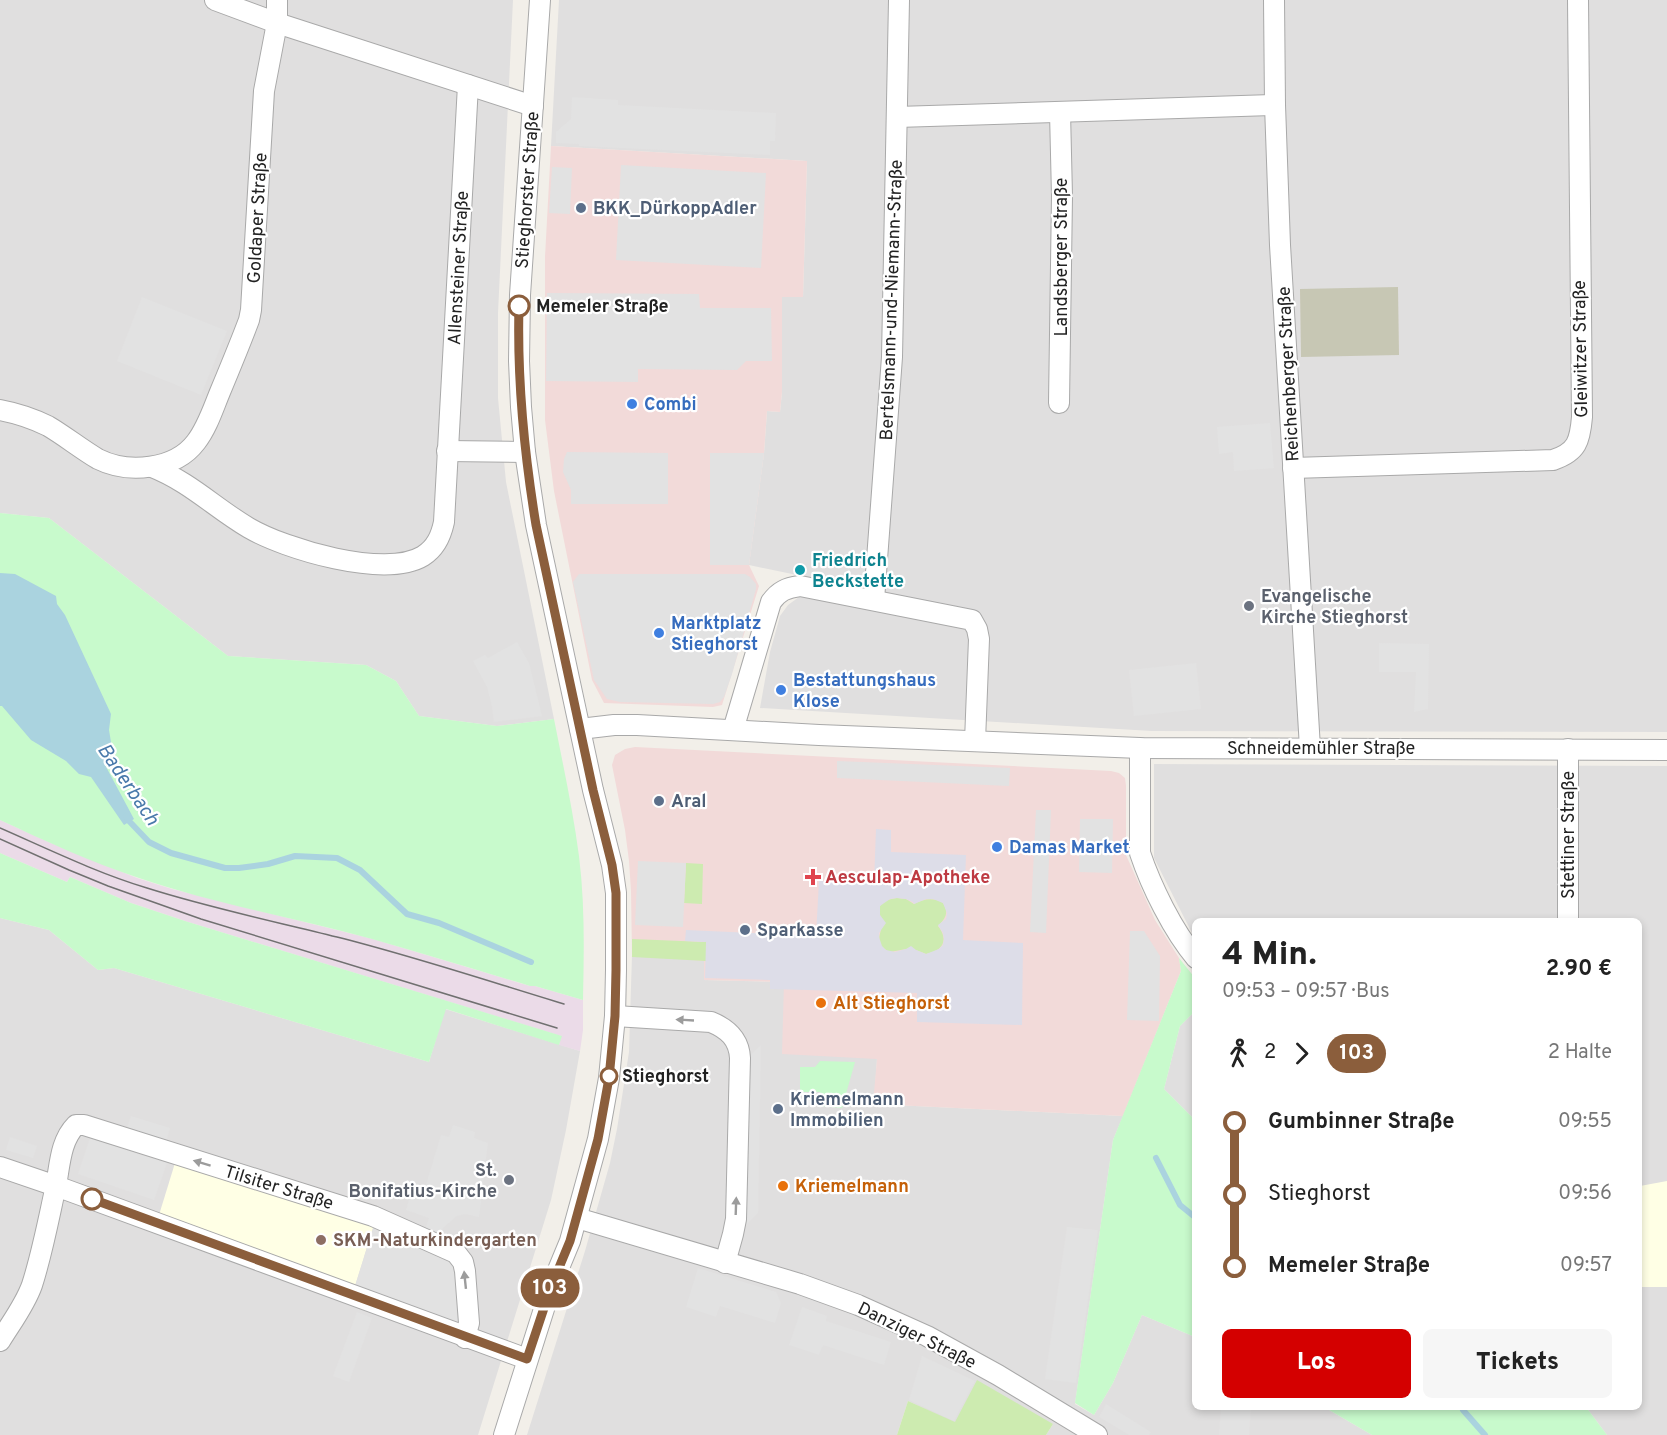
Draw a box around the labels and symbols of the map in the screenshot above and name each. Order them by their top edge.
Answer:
street label: Stieghorster Straße [512,111,545,269]
street label: Goldaper Straße [244,152,273,284]
street label: Bertelsmann-und-Niemann-Straße [876,159,909,441]
street label: Landsberger Straße [1051,177,1074,337]
street label: Allensteiner Straße [444,190,475,346]
place label: BKK_DürkoppAdler [593,198,757,221]
marker: BKK_DürkoppAdler [574,201,588,215]
street label: Gleiwitzer Straße [1569,280,1594,418]
street label: Reichenberger Straße [1273,286,1306,462]
marker: Memeler Straße [508,295,530,317]
place label: Memeler Straße [536,296,669,319]
place label: Combi [644,394,697,417]
marker: Combi [625,397,639,411]
place label: Friedrich Beckstette [812,550,904,594]
marker: Friedrich Beckstette [793,563,807,577]
place label: Evangelische Kirche Stieghorst [1261,586,1408,630]
marker: Evangelische Kirche Stieghorst [1242,599,1256,613]
place label: Marktplatz Stieghorst [671,613,762,657]
marker: Marktplatz Stieghorst [652,626,666,640]
place label: Bestattungshaus Klose [793,670,936,714]
marker: Bestattungshaus Klose [774,683,788,697]
street label: Schneidemühler Straße [1227,738,1415,761]
water label: Baderbach [90,739,164,831]
street label: Stettiner Straße [1558,771,1581,899]
place label: Aral [671,791,706,814]
marker: Aral [652,794,666,808]
place label: Damas Market [1009,837,1130,860]
marker: Damas Market [990,840,1004,854]
place label: Aesculap-Apotheke [825,867,990,890]
marker: Aesculap-Apotheke [806,870,820,884]
place label: Sparkasse [757,920,843,943]
marker: Sparkasse [738,923,752,937]
place label: Alt Stieghorst [833,993,950,1016]
marker: Alt Stieghorst [814,996,828,1010]
one-way arrow [676,1016,695,1025]
place label: Stieghorst [622,1066,709,1089]
marker: Stieghorst [600,1067,618,1085]
place label: Kriemelmann Immobilien [790,1089,904,1133]
marker: Kriemelmann Immobilien [771,1102,785,1116]
one-way arrow [193,1157,211,1167]
place label: St. Bonifatius-Kirche [348,1160,497,1204]
street label: Tilsiter Straße [221,1161,336,1216]
marker: St. Bonifatius-Kirche [502,1173,516,1187]
place label: Kriemelmann [795,1176,909,1199]
marker: Kriemelmann [776,1179,790,1193]
unlabelled marker [81,1188,103,1210]
one-way arrow [731,1196,741,1215]
place label: SKM-Naturkindergarten [333,1230,537,1253]
marker: SKM-Naturkindergarten [314,1233,328,1247]
line badge: 103 [516,1268,584,1308]
one-way arrow [460,1270,470,1289]
street label: Danziger Straße [853,1298,979,1375]

